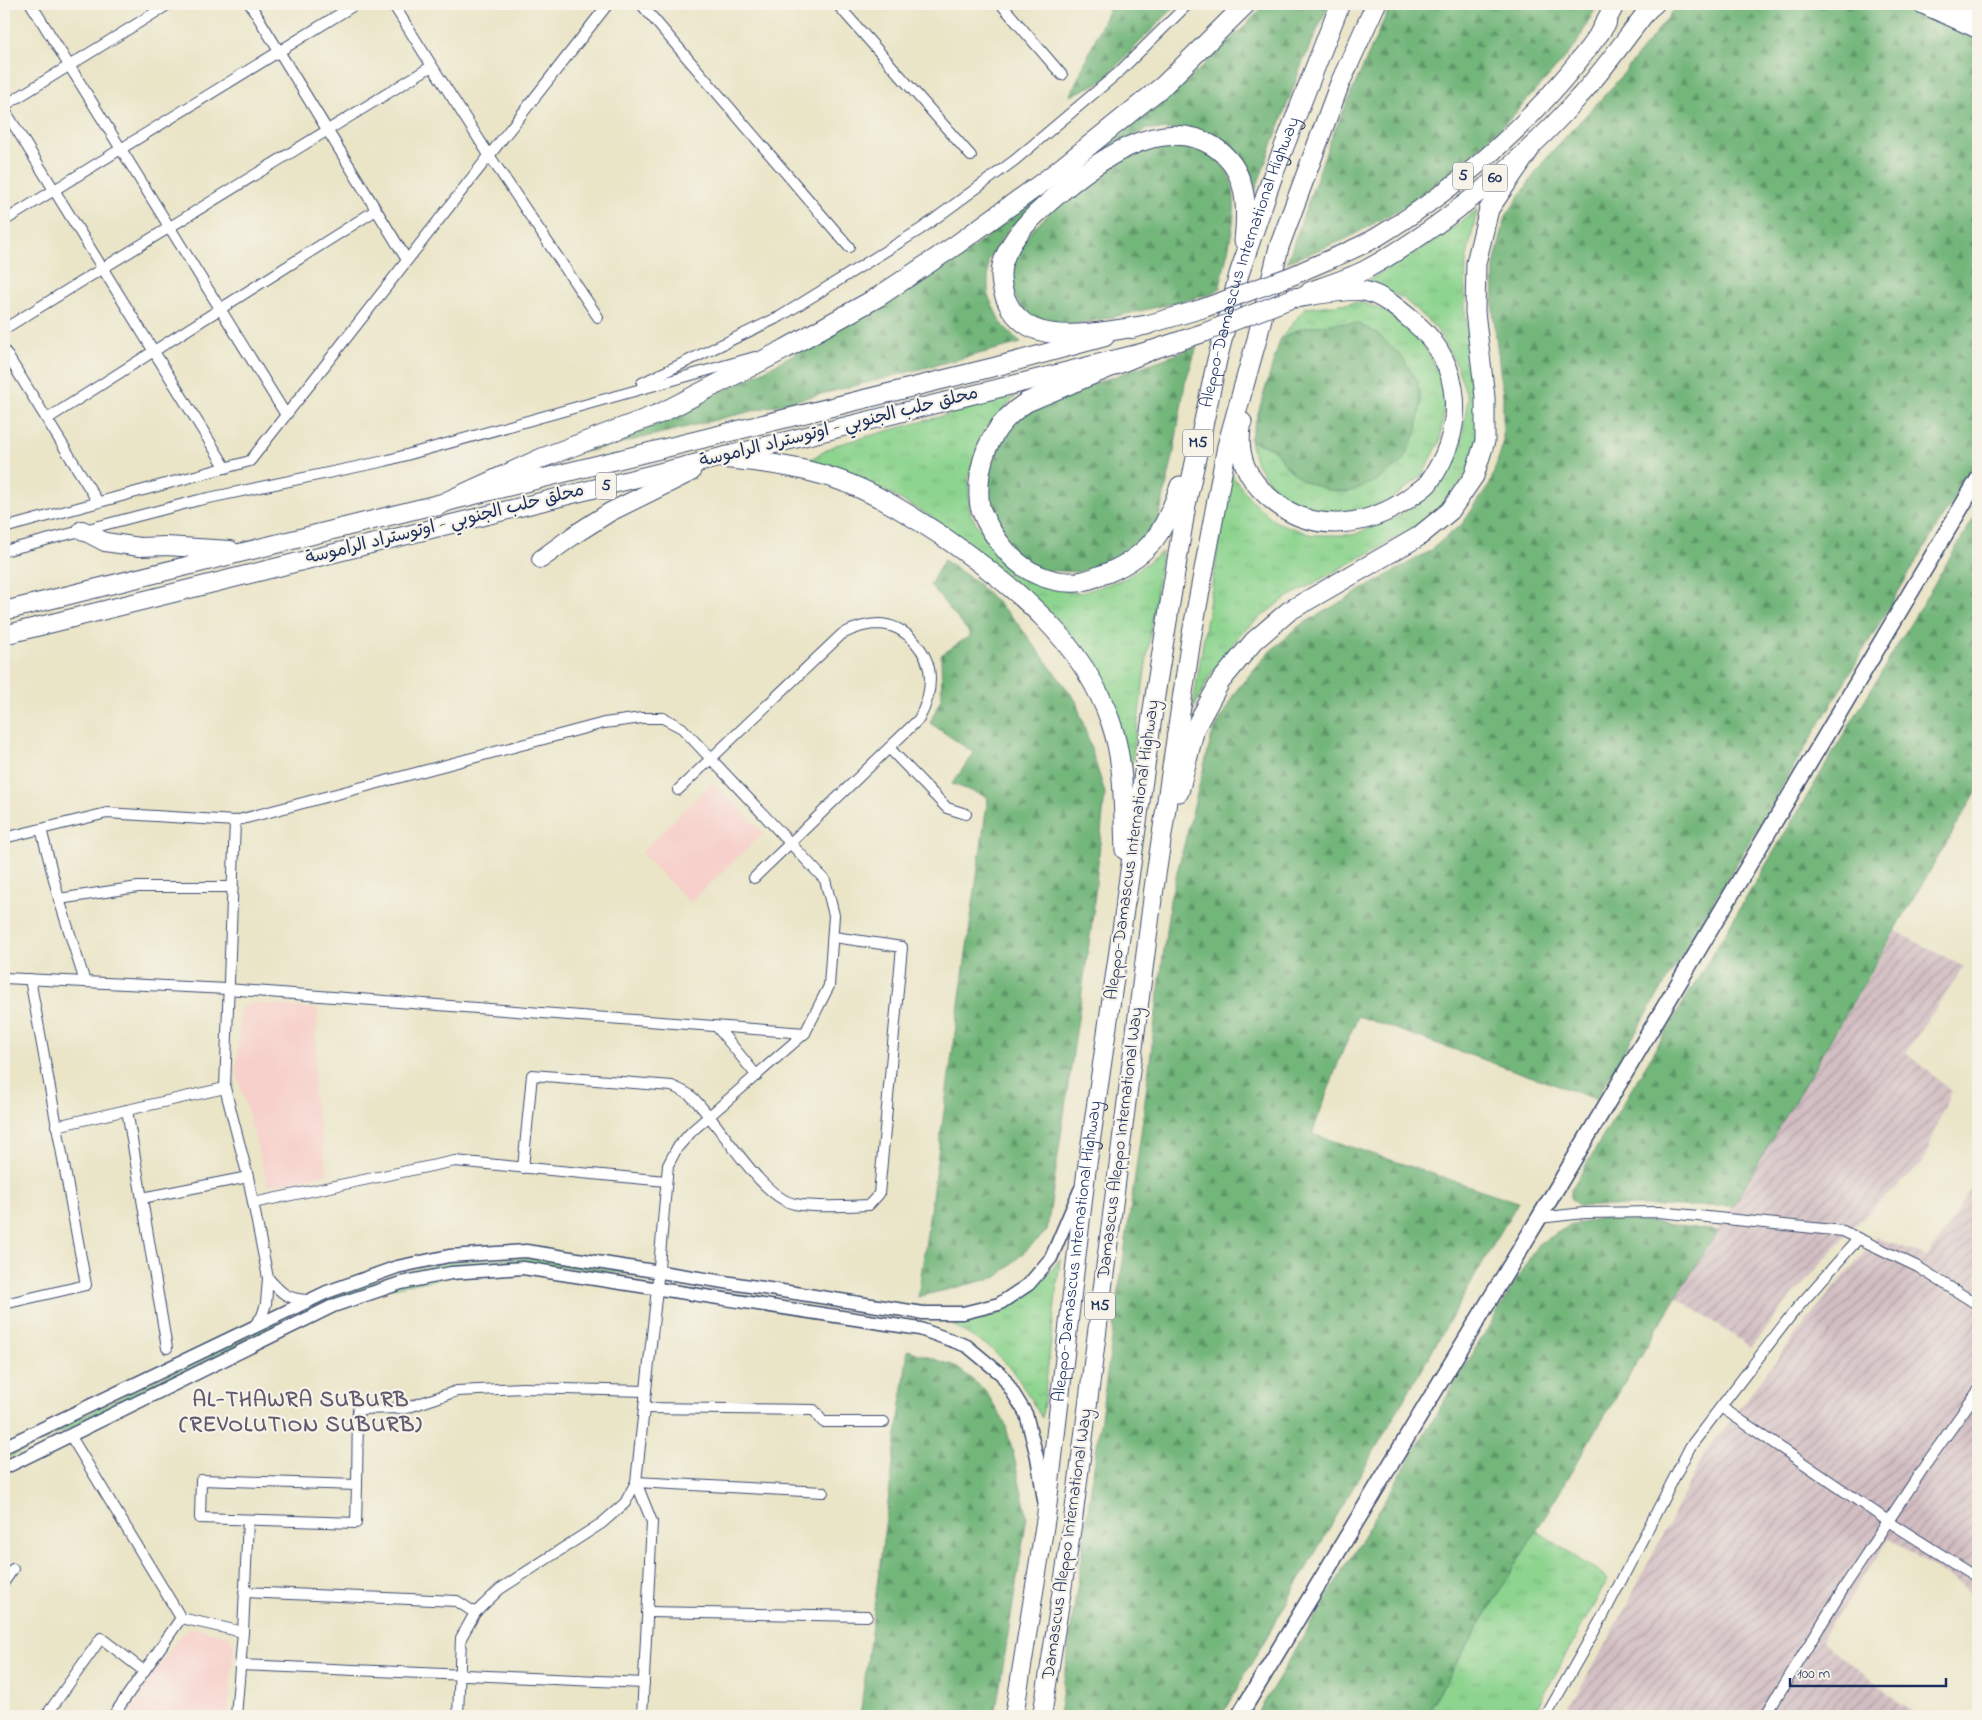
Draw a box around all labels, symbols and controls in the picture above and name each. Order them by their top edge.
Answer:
street label: Aleppo-Damascus International Highway [1194,113,1307,410]
road number: 5 [1453,162,1473,190]
road number: 60 [1482,164,1508,192]
street label: محلق حلب الجنوبي - اوتوستراد الراموسة [697,381,981,476]
road number: M5 [1183,429,1213,456]
road number: 5 [596,472,616,500]
street label: محلق حلب الجنوبي - اوتوستراد الراموسة [303,478,587,573]
street label: Aleppo-Damascus International Highway [1099,698,1168,1002]
street label: Damascus Aleppo International Way [1091,1006,1151,1281]
street label: Aleppo-Damascus International Highway [1047,1099,1109,1403]
road number: M5 [1085,1292,1115,1320]
district label: AL-THAWRA SUBURB (REVOLUTION SUBURB) [179,1385,423,1442]
street label: Damascus Aleppo International Way [1036,1407,1100,1682]
scale bar [1790,1655,1946,1687]
text: 100 m [1797,1663,1830,1685]

